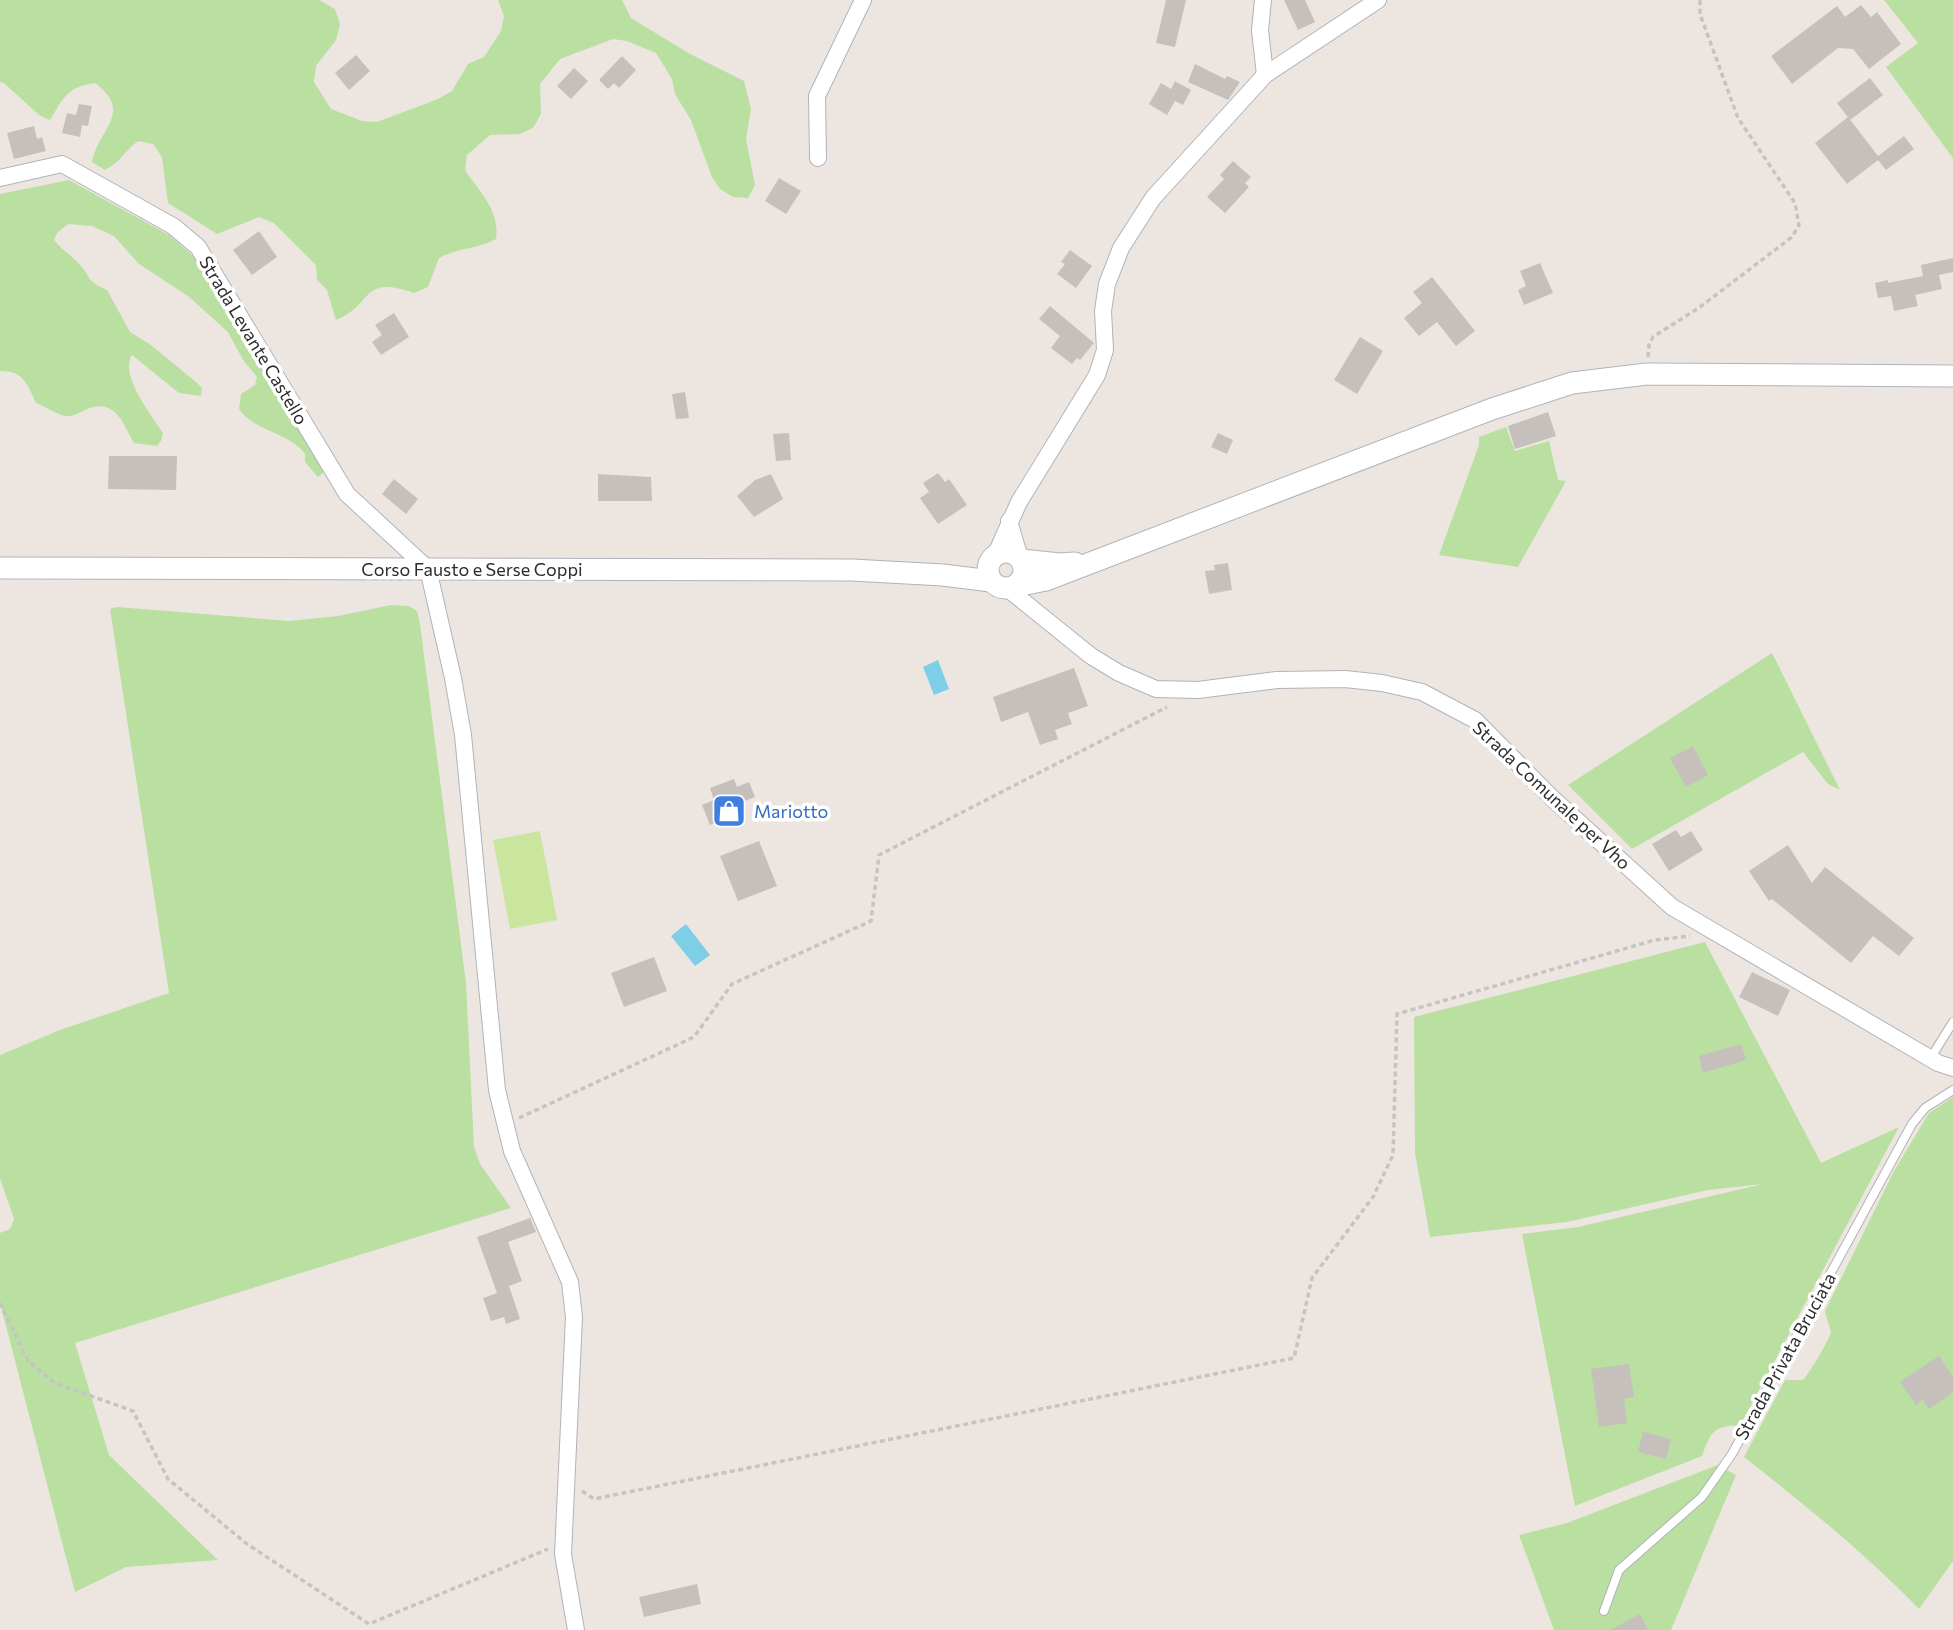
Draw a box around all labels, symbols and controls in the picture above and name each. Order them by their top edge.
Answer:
street label: Strada Levante Castello [195,252,313,428]
street label: Corso Fausto e Serse Coppi [361,558,583,580]
street label: Strada Comunale per Vho [1469,716,1635,874]
shop icon: Mariotto [710,792,748,830]
place label: Mariotto [754,800,828,822]
street label: Strada Privata Bruciata [1730,1269,1840,1443]

